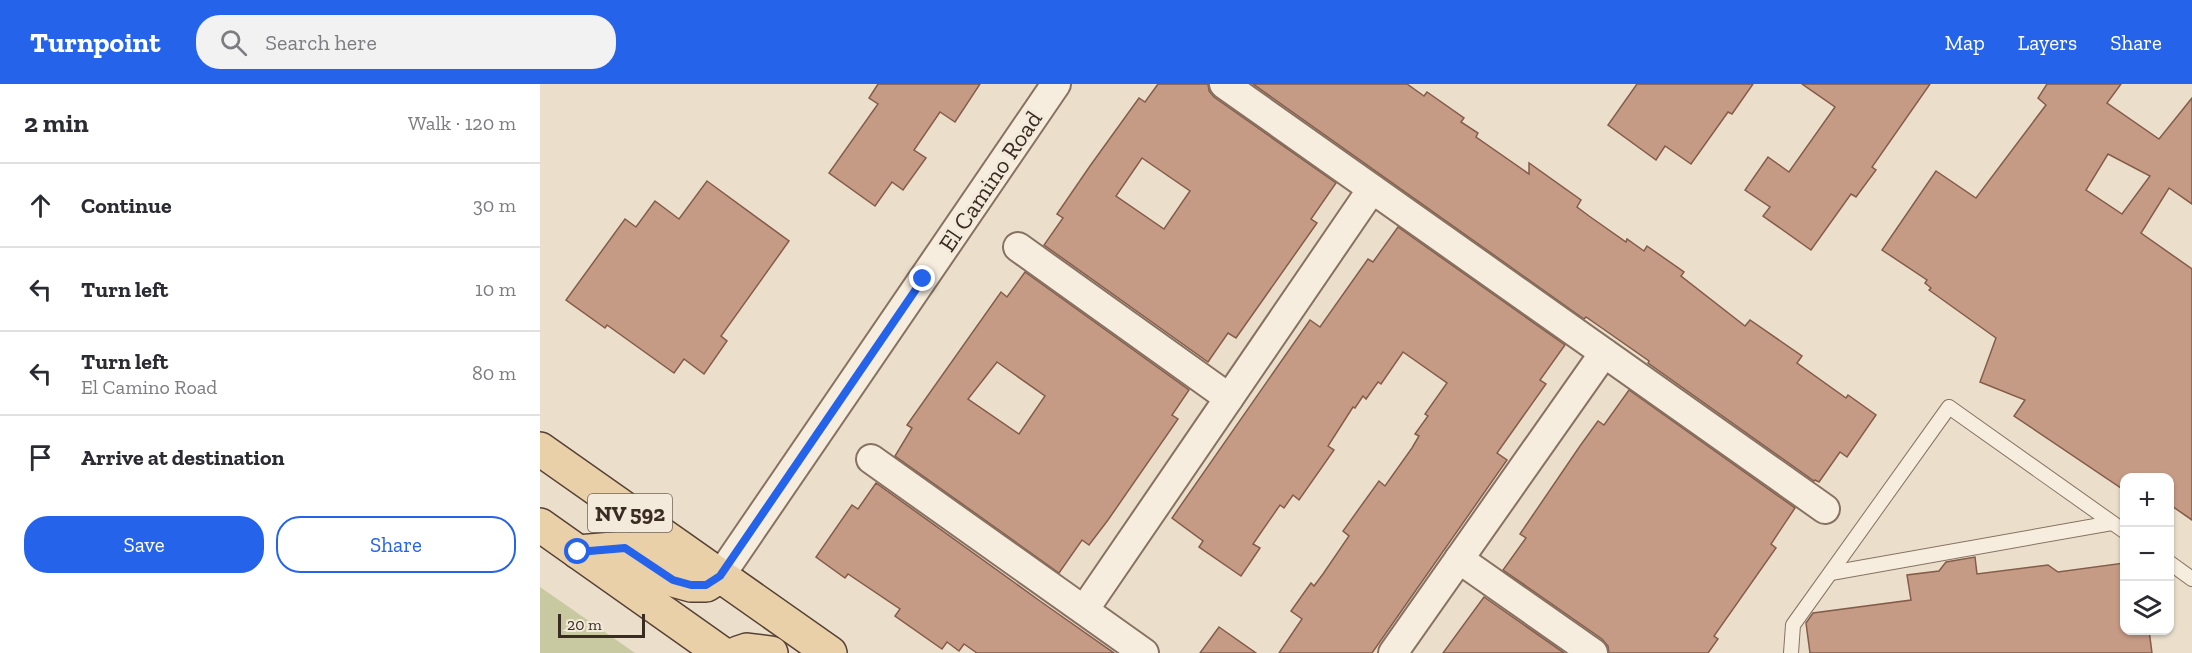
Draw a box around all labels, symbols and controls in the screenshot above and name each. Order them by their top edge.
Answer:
search box [196,15,616,69]
text: Turnpoint [30,26,160,59]
icon: search [217,26,250,59]
text: Search here [265,29,377,56]
text: Map [1945,30,1985,55]
text: Layers [2018,30,2077,55]
text: Share [2110,30,2162,55]
street label: El Camino Road [932,105,1048,257]
text: 2 min [24,107,89,139]
text: Walk · 120 m [408,111,516,135]
icon: ahead [24,189,57,222]
text: Continue [81,192,172,219]
text: 30 m [473,193,516,217]
route end [909,265,935,291]
icon: left [24,273,57,306]
text: Turn left [81,276,168,303]
text: 10 m [475,277,516,301]
text: Turn left [81,348,168,375]
icon: left [24,357,57,390]
text: 80 m [472,361,516,385]
text: El Camino Road [81,375,217,399]
icon: arrive [24,441,57,474]
text: Arrive at destination [81,444,284,471]
map controls [2120,473,2174,635]
button: + [2120,473,2174,527]
road number: NV 592 [588,494,672,532]
button: Save [24,516,264,573]
button: Share [276,516,516,573]
button: − [2120,527,2174,581]
route start [564,538,590,564]
button: layers [2120,581,2174,635]
scale bar [558,611,645,638]
text: 20 m [567,615,602,634]

